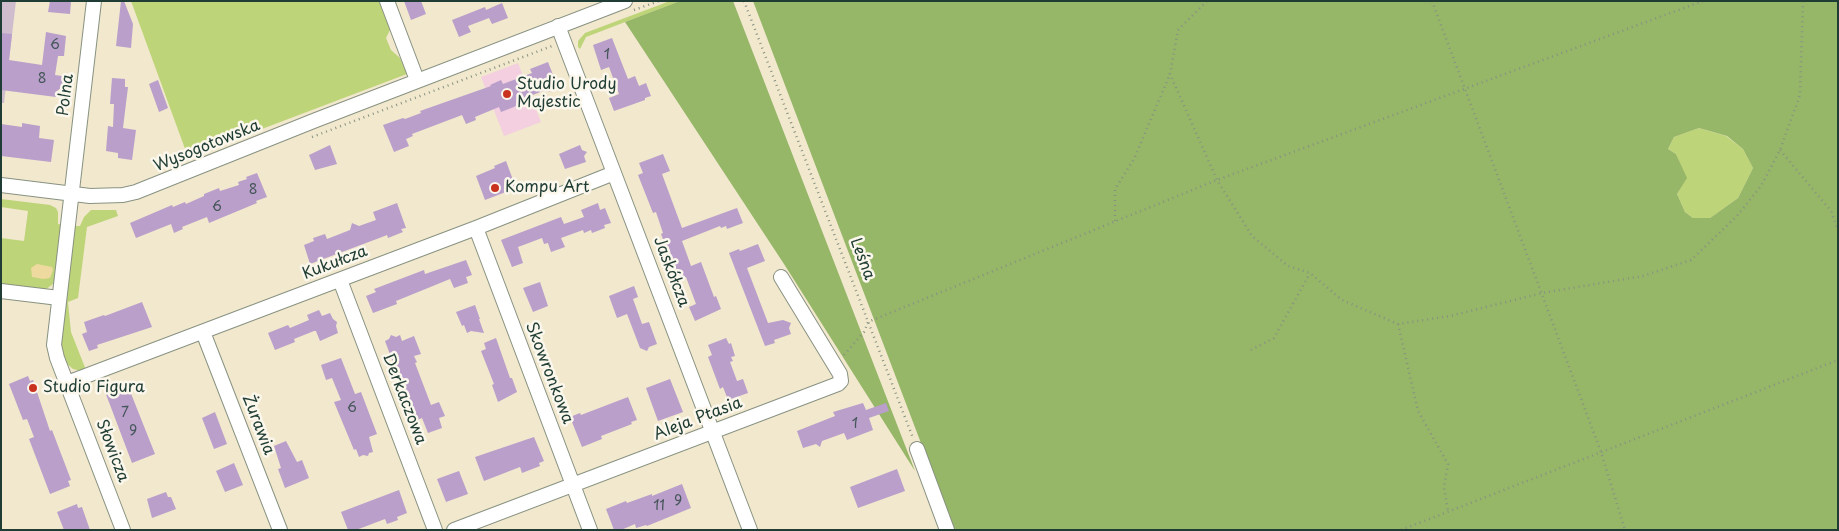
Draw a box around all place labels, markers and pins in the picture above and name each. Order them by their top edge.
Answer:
place label: Studio Urody Majestic [517,75,616,113]
marker: Studio Urody Majestic [501,88,513,100]
place label: Kompu Art [505,178,589,198]
marker: Kompu Art [489,182,501,194]
place label: Studio Figura [43,378,145,398]
marker: Studio Figura [27,382,39,394]

